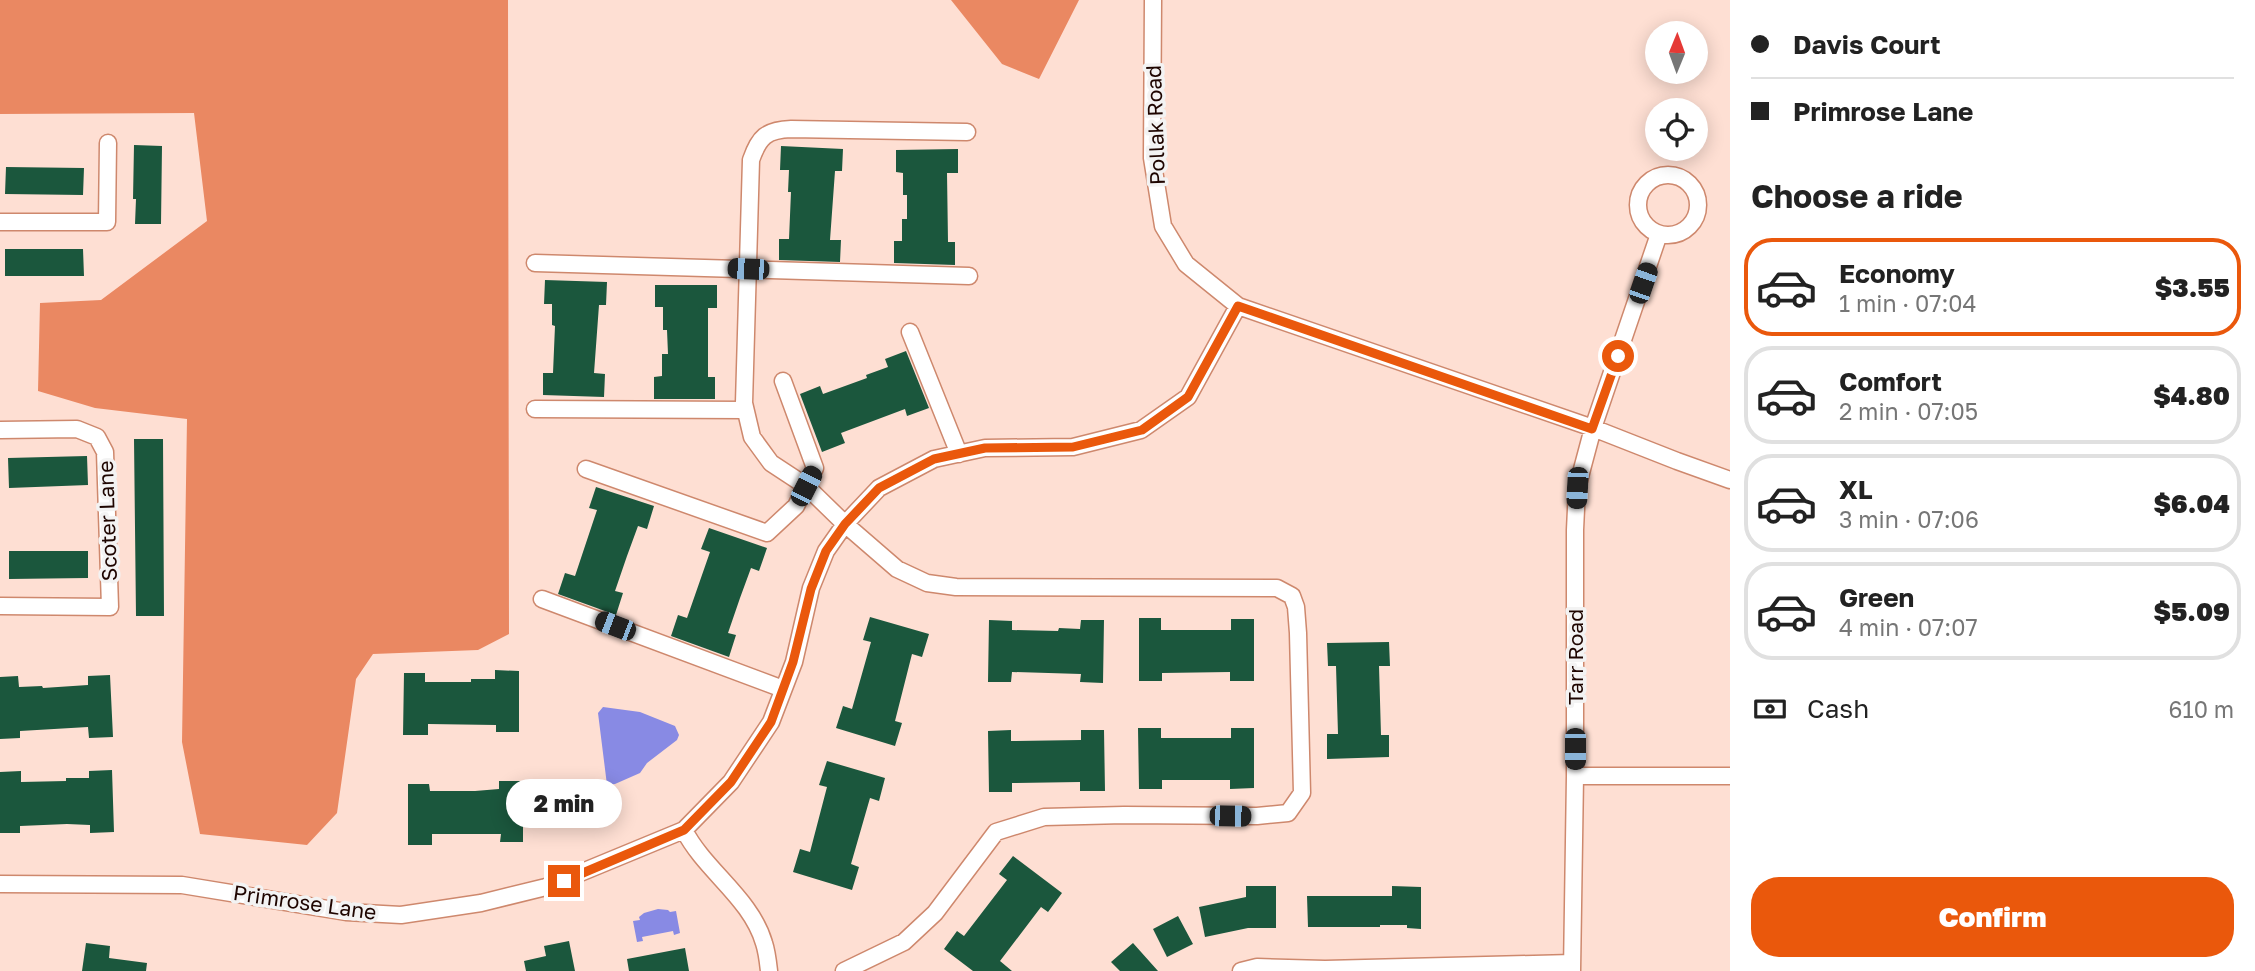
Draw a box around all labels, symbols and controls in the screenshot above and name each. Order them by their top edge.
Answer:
north arrow [1645,21,1708,84]
map controls [1645,21,1708,161]
text: Davis Court [1793,29,1941,60]
street label: Pollak Road [1140,65,1170,185]
text: Primrose Lane [1793,96,1973,127]
button: locate [1645,98,1708,161]
text: Choose a ride [1751,177,1963,215]
icon: car [1755,256,1818,319]
car [727,258,770,280]
text: Economy [1839,258,1955,289]
car [1627,260,1660,306]
text: $3.55 [2155,272,2230,303]
text: 1 min · 07:04 [1839,289,1977,317]
route start [1602,340,1634,372]
icon: car [1755,364,1818,427]
text: Comfort [1839,366,1942,397]
text: $4.80 [2153,380,2230,411]
text: 2 min · 07:05 [1839,397,1978,425]
street label: Scoter Lane [92,460,122,582]
car [788,463,825,509]
car [1566,466,1589,510]
icon: car [1755,472,1818,535]
text: XL [1839,474,1873,505]
text: $6.04 [2153,488,2230,519]
text: 3 min · 07:06 [1839,505,1979,533]
icon: car [1755,580,1818,643]
text: Green [1839,582,1914,613]
text: $5.09 [2154,596,2230,627]
car [592,609,639,643]
street label: Tarr Road [1562,609,1588,705]
text: 4 min · 07:07 [1839,613,1978,641]
icon: cash [1751,690,1789,728]
text: Cash [1807,693,1869,724]
text: 610 m [2169,695,2234,723]
car [1565,728,1586,770]
callout: 2 min [506,780,622,828]
text: 2 min [534,789,594,817]
car [1209,805,1252,827]
route end [548,865,580,897]
button: Confirm [1751,877,2234,957]
street label: Primrose Lane [232,879,378,925]

